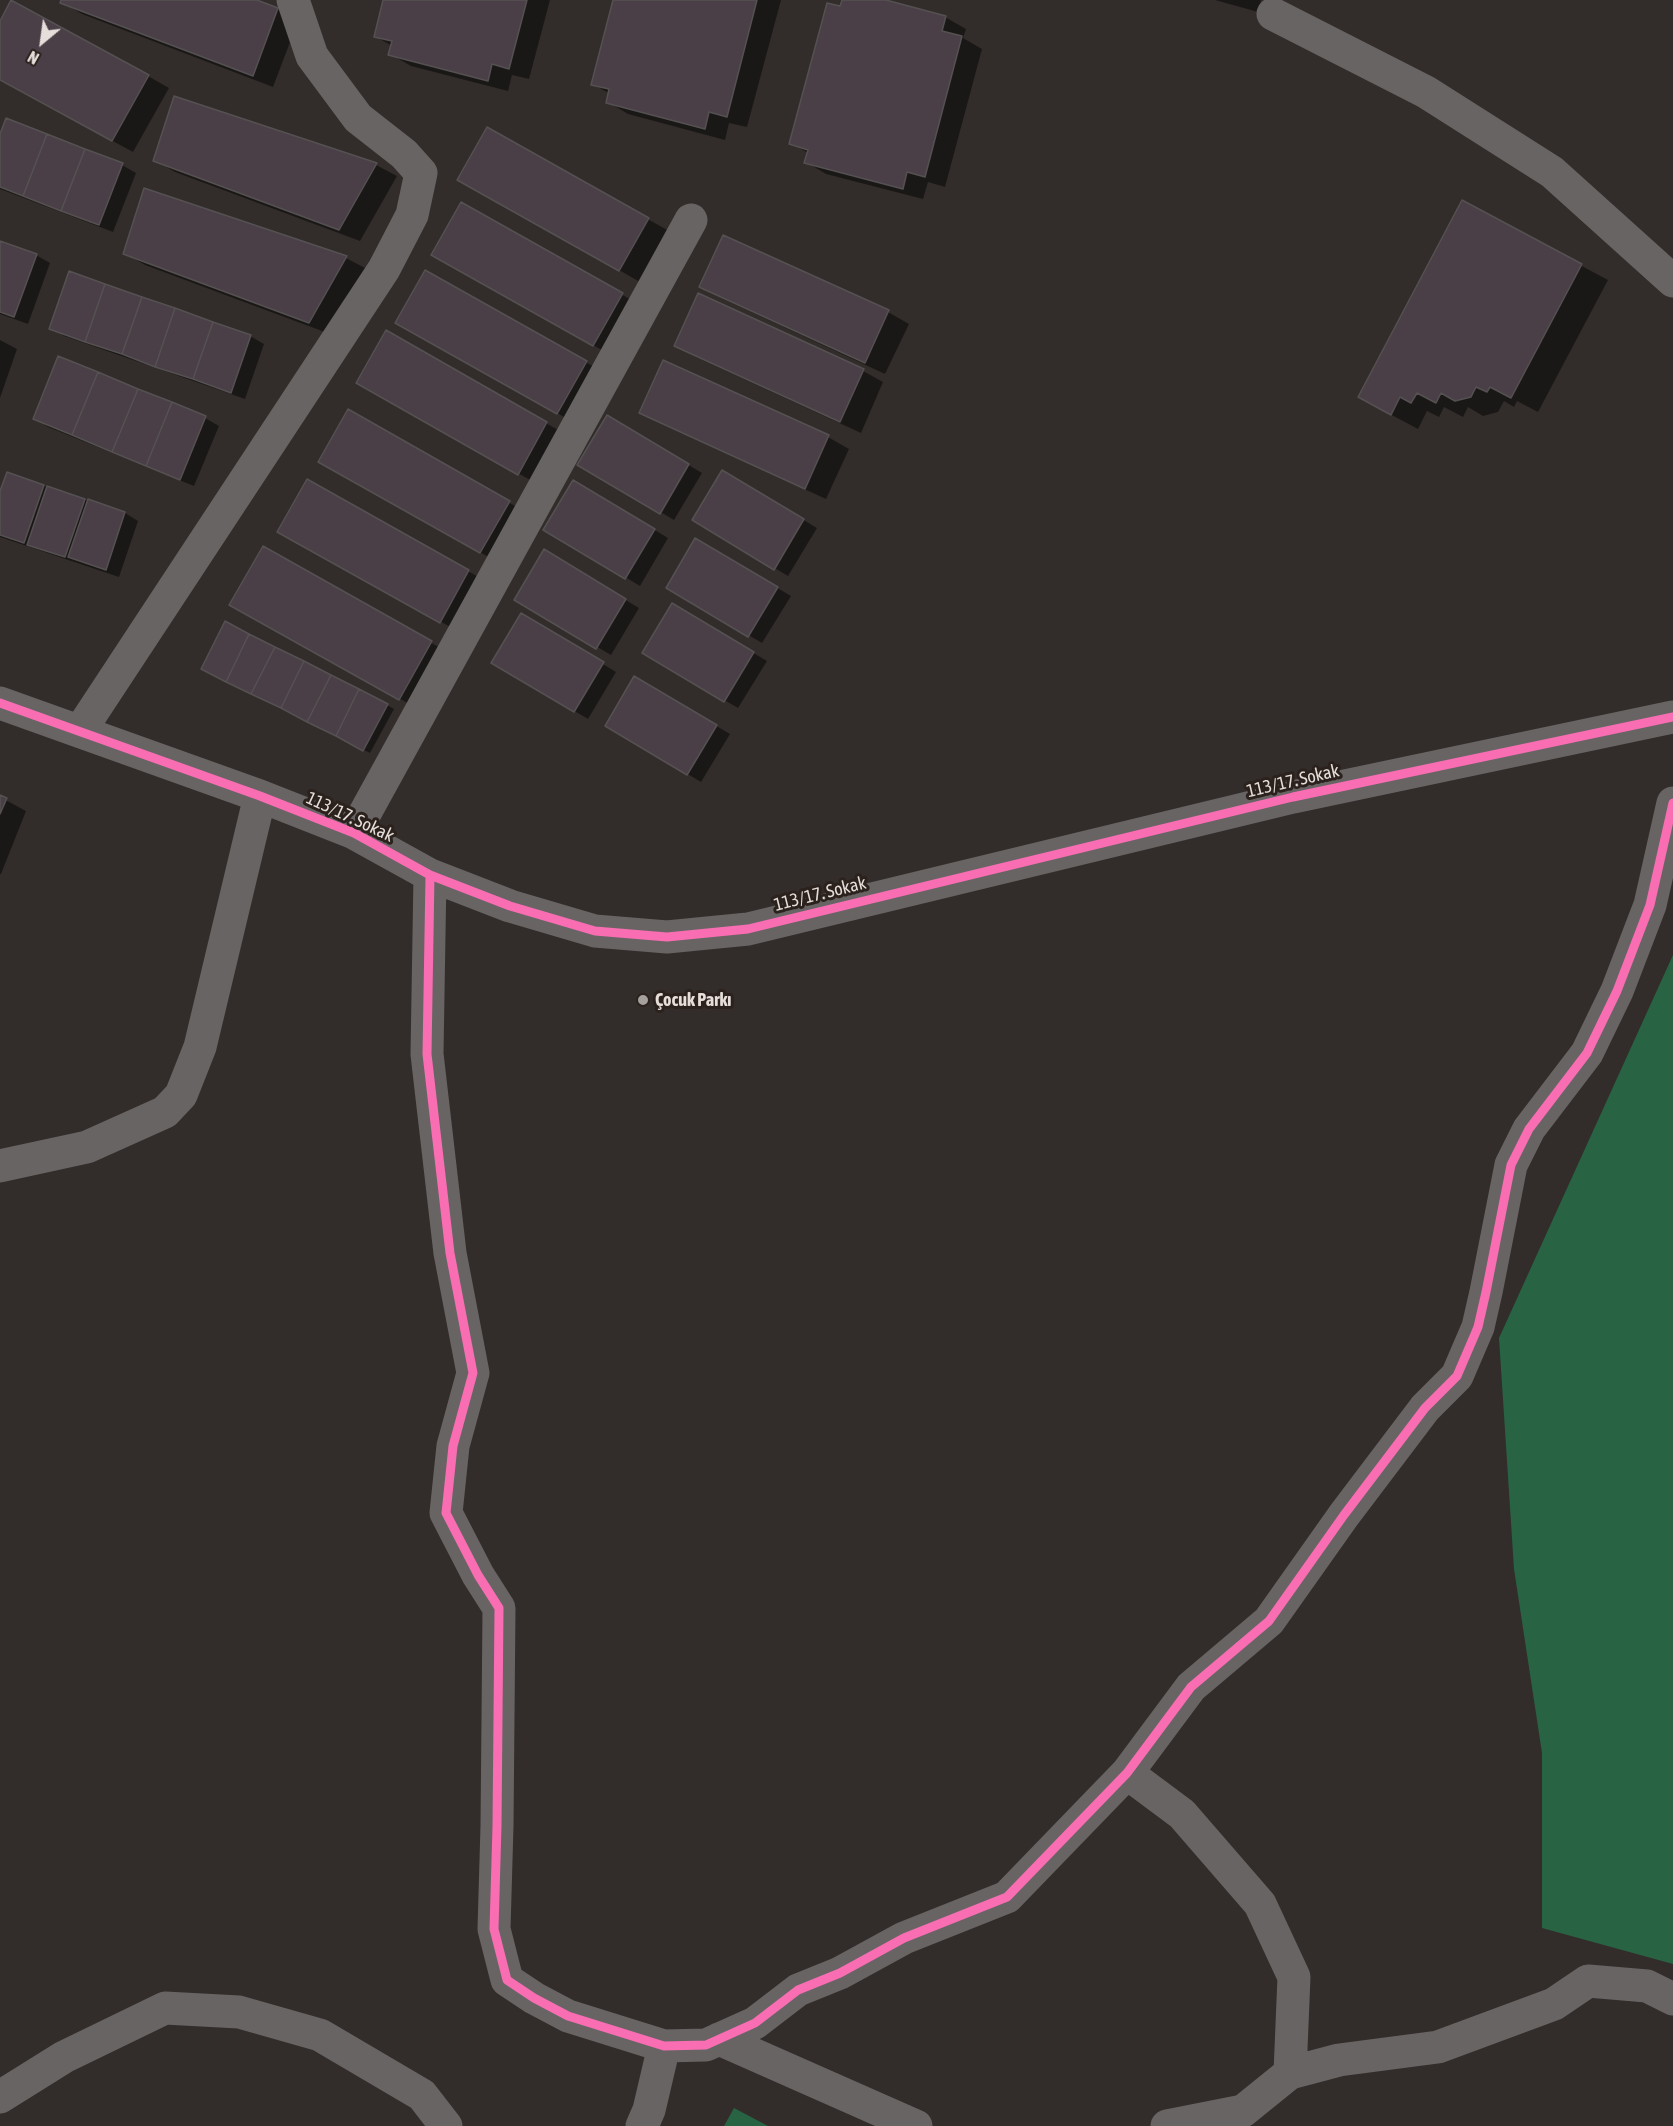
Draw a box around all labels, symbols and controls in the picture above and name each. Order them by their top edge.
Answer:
north arrow [12,12,72,72]
text: N [25,48,42,68]
street label: 113/17. Sokak [1245,760,1341,802]
street label: 113/17. Sokak [303,787,397,847]
street label: 113/17. Sokak [772,872,868,916]
place label: Çocuk Parkı [655,989,731,1011]
marker: Çocuk Parkı [636,993,650,1007]

